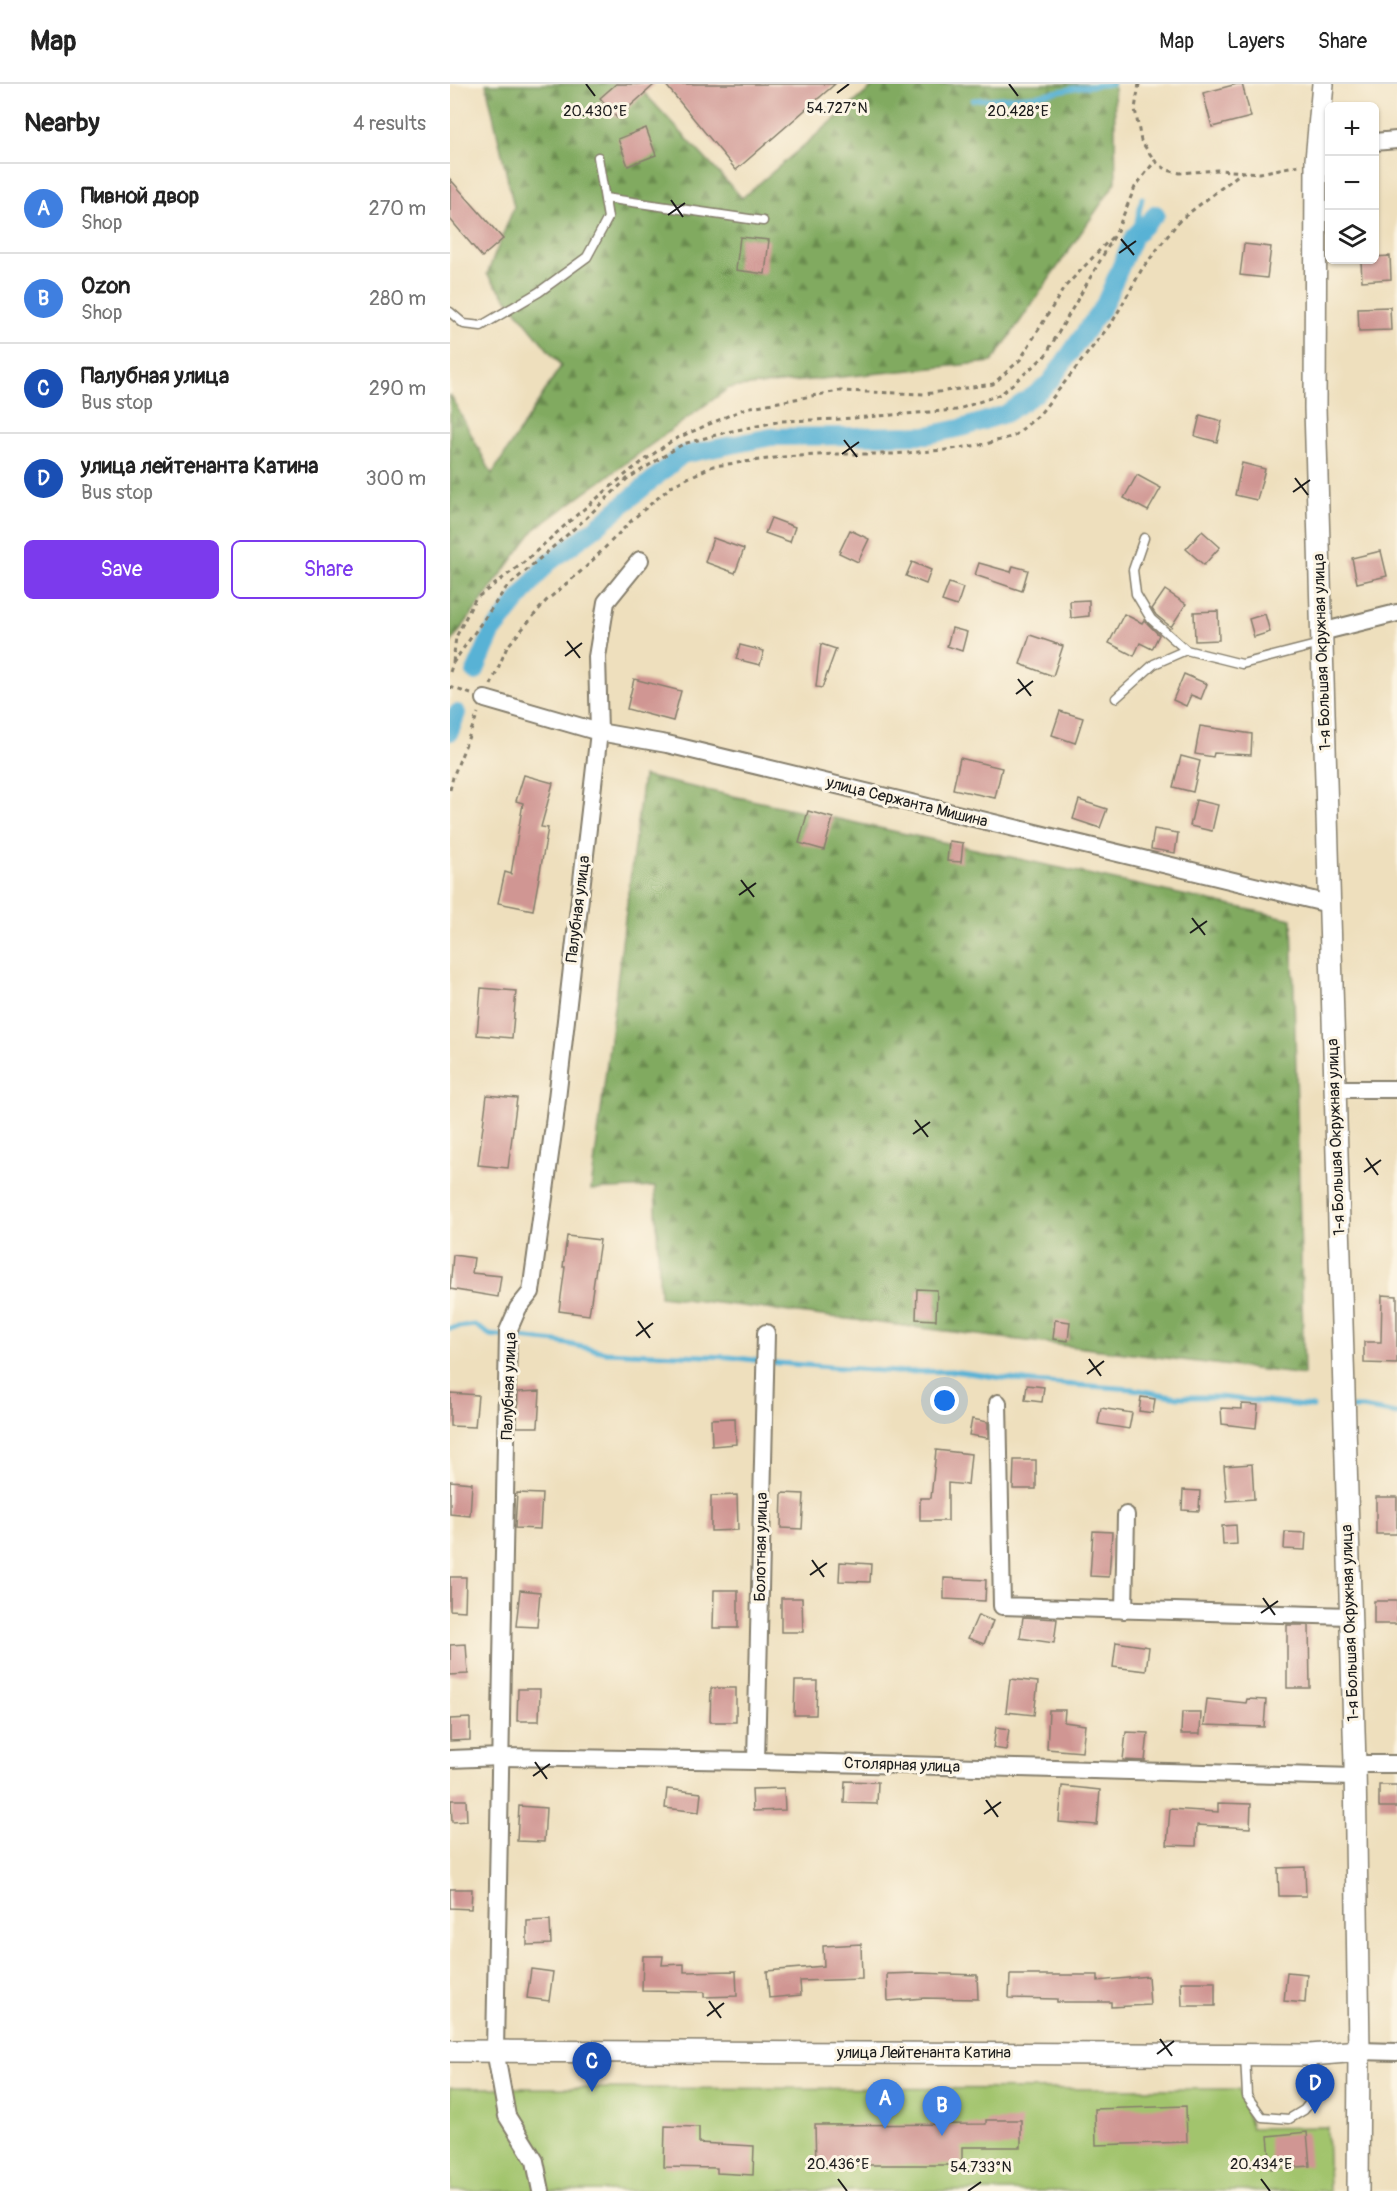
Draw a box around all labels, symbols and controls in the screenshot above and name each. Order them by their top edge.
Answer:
text: Map [30,24,76,59]
text: Map [1159,28,1194,55]
text: Layers [1227,28,1285,55]
text: Share [1318,28,1367,55]
text: 54.727°N [806,99,868,118]
text: 20.430°E [563,102,627,121]
text: 20.428°E [988,102,1049,121]
map controls [1325,102,1379,264]
button: + [1325,102,1379,156]
text: Nearby [24,107,100,139]
text: 4 results [353,111,426,136]
button: − [1325,156,1379,210]
text: Пивной двор [81,182,199,210]
text: A [37,196,50,221]
text: 270 m [368,196,426,221]
text: Shop [81,210,122,235]
button: layers [1325,210,1379,264]
text: Ozon [81,272,130,300]
text: B [38,286,49,311]
text: 280 m [369,286,426,311]
text: Shop [81,300,122,325]
text: Палубная улица [81,362,229,390]
text: C [37,376,50,401]
text: 290 m [369,376,426,401]
text: Bus stop [81,390,153,415]
text: улица лейтенанта Катина [81,452,319,480]
text: D [37,466,50,491]
text: 300 m [365,466,426,491]
text: Bus stop [81,480,153,505]
button: Save [24,540,219,599]
button: Share [231,540,426,599]
street label: 1-я Большая Окружная улица [1309,553,1335,751]
street label: улица Сержанта Мишина [823,772,990,832]
street label: Палубная улица [562,854,594,964]
street label: 1-я Большая Окружная улица [1323,1038,1349,1236]
street label: Палубная улица [497,1332,521,1440]
your location [930,1386,959,1415]
street label: Болотная улица [750,1492,772,1602]
street label: 1-я Большая Окружная улица [1337,1524,1363,1722]
street label: Столярная улица [844,1753,960,1777]
pin: C [572,2042,612,2092]
street label: улица Лейтенанта Катина [836,2043,1011,2063]
pin: D [1296,2064,1334,2114]
pin: A [866,2080,904,2129]
pin: B [922,2086,962,2136]
text: 20.436°E [807,2155,869,2174]
text: 20.434°E [1230,2155,1292,2174]
text: 54.733°N [950,2158,1012,2177]

